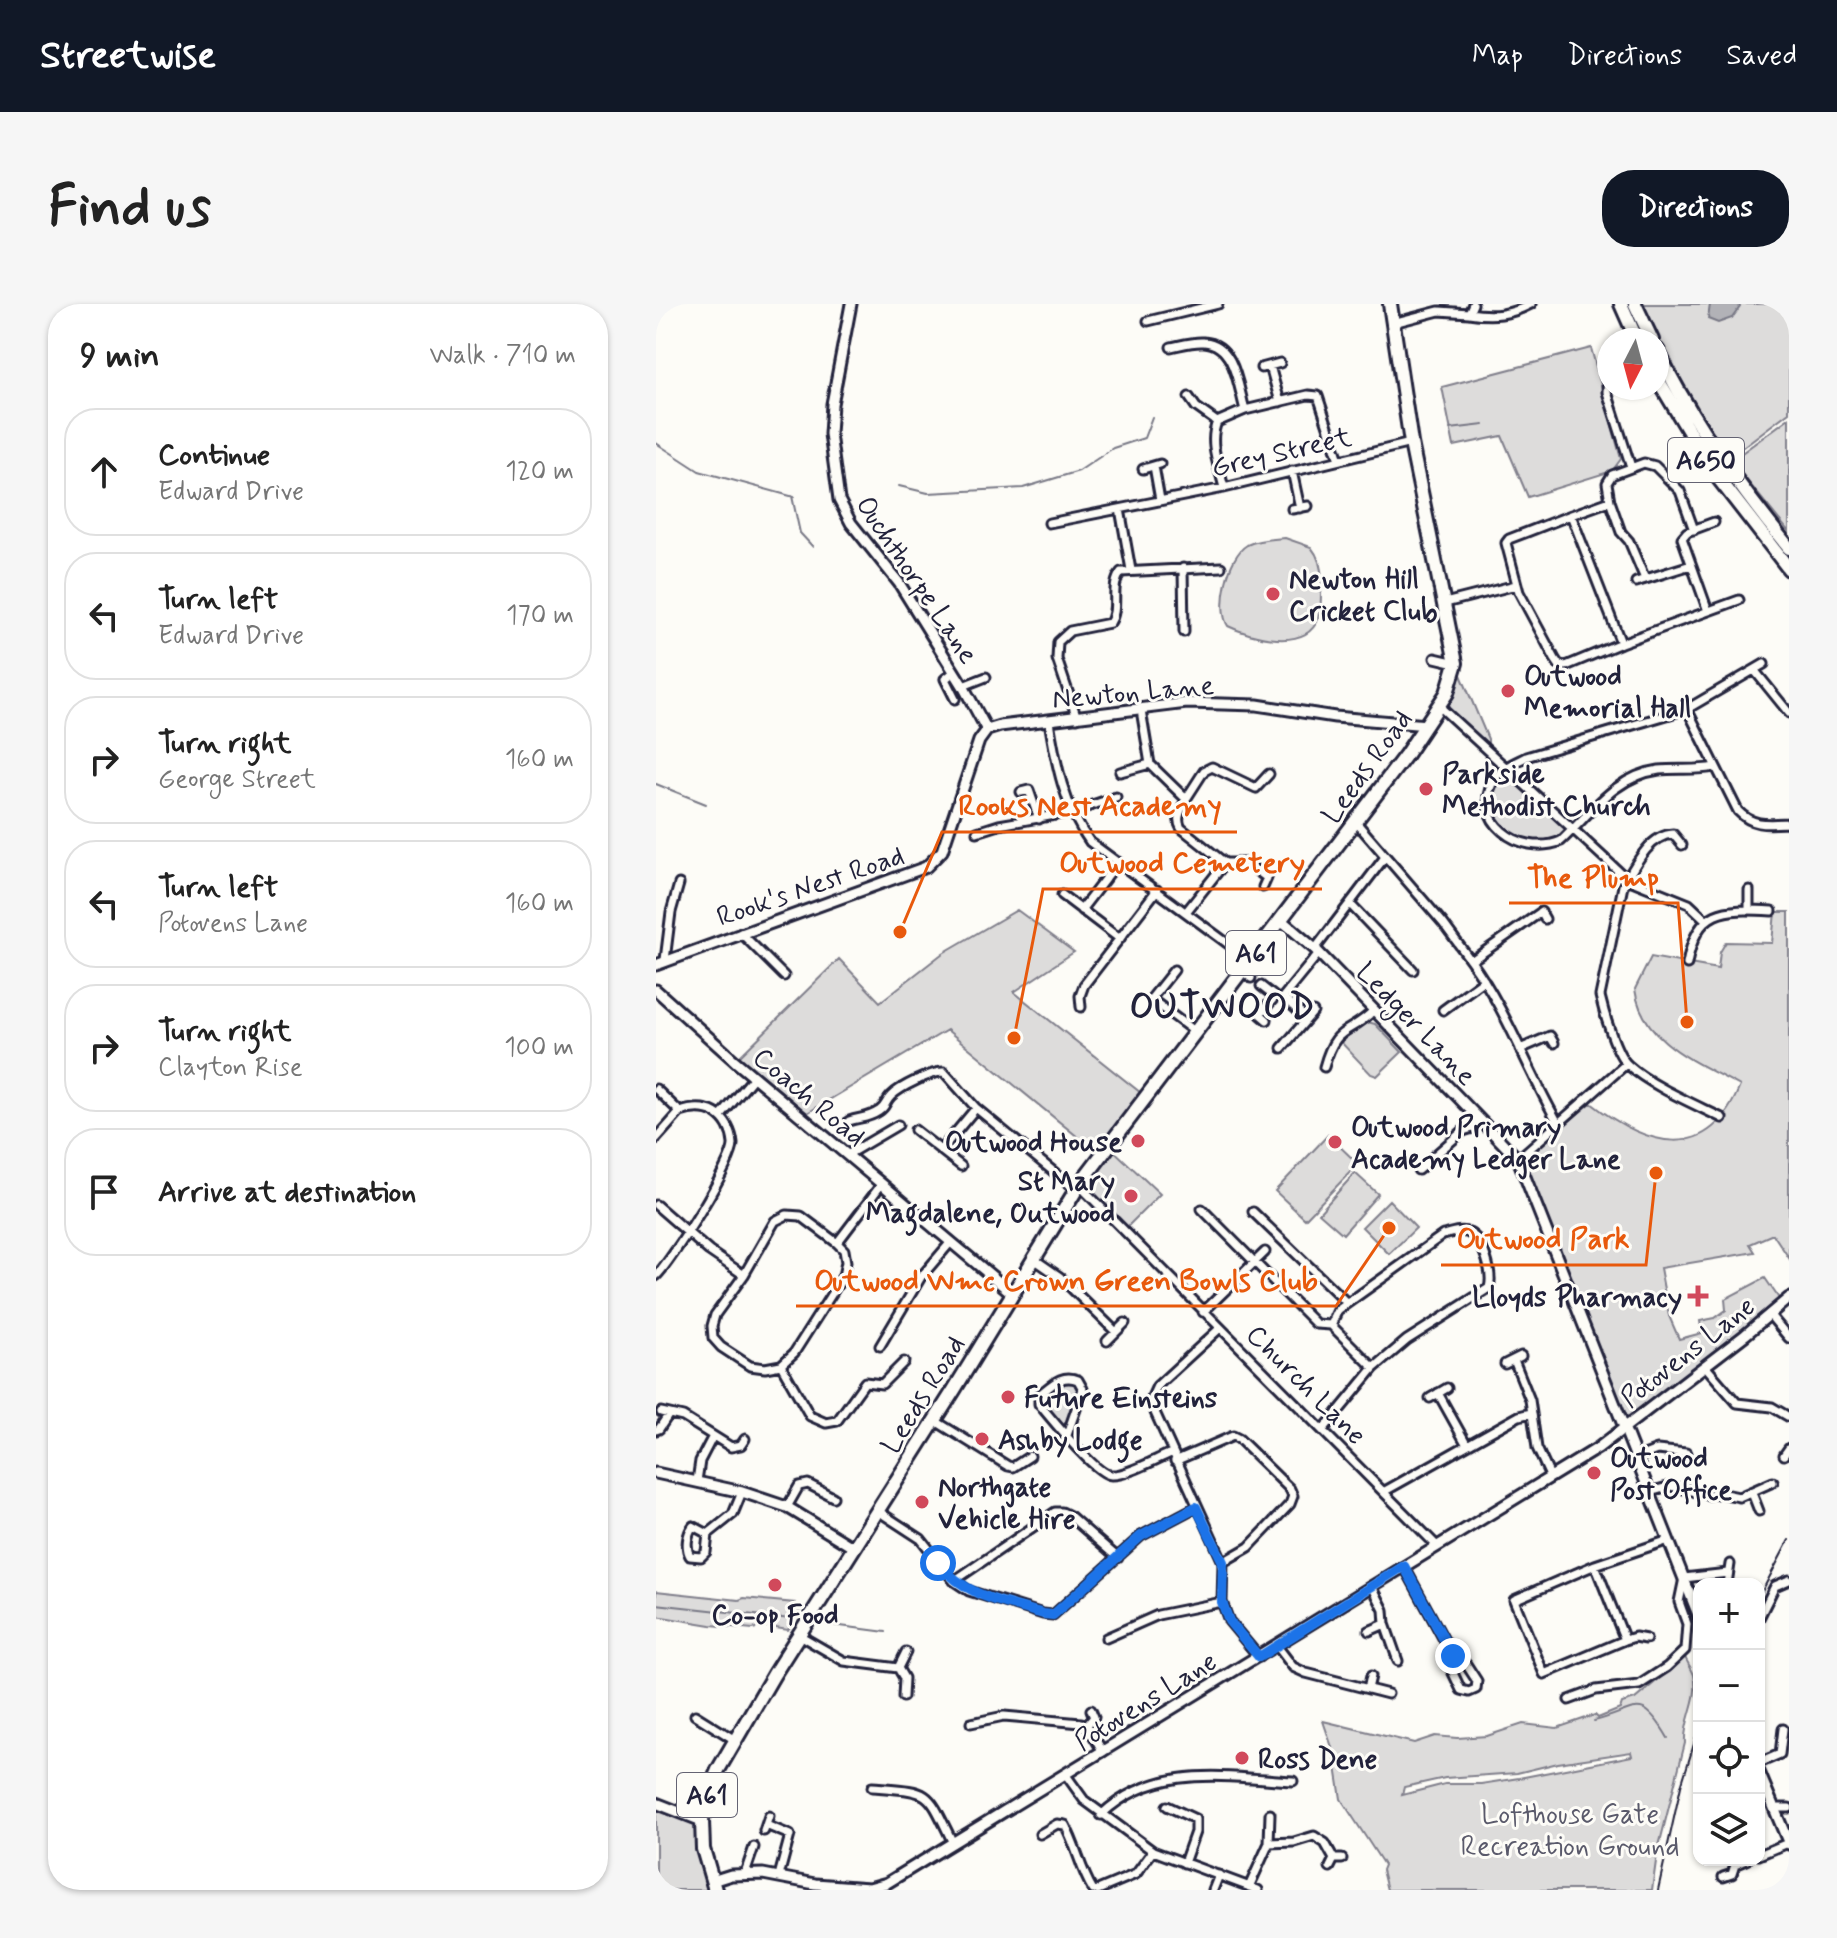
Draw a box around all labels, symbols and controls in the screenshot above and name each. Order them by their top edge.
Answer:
text: Streetwise [40,32,216,81]
text: Map [1472,38,1523,75]
text: Directions [1567,38,1682,75]
text: Saved [1726,38,1797,75]
button: Directions [1602,170,1789,247]
text: Find us [48,172,211,245]
north arrow [1597,328,1669,400]
text: 9 min [80,334,160,379]
text: Walk · 710 m [430,339,576,373]
street label: Grey Street [1208,419,1356,488]
text: Continue [158,436,270,475]
road number: A650 [1668,438,1744,482]
icon: ahead [82,450,126,494]
text: 120 m [505,455,574,489]
text: Edward Drive [158,475,304,509]
street label: Ouchthorpe Lane [846,489,986,672]
place label: Newton Hill Cricket Club [1289,562,1438,631]
text: Turn left [158,580,278,619]
marker: Newton Hill Cricket Club [1264,585,1282,603]
icon: left [82,594,126,638]
text: 170 m [506,599,574,633]
text: Edward Drive [158,619,304,653]
place label: Outwood Memorial Hall [1524,659,1691,728]
street label: Newton Lane [1051,668,1216,719]
marker: Outwood Memorial Hall [1499,682,1517,700]
street label: Leeds Road [1314,703,1422,832]
text: Turn right [158,724,291,763]
icon: right [82,738,126,782]
text: 160 m [505,743,574,777]
place label: Parkside Methodist Church [1442,757,1651,826]
text: George Street [158,763,316,797]
callout: Rooks Nest Academy [942,778,1237,832]
marker: Parkside Methodist Church [1417,780,1435,798]
text: Rooks Nest Academy [958,787,1222,826]
callout: Outwood Cemetery [1043,835,1322,889]
street label: Rook's Nest Road [712,838,910,937]
text: Outwood Cemetery [1059,844,1305,883]
callout: The Plump [1509,849,1678,903]
text: The Plump [1527,859,1659,898]
text: Turn left [158,868,278,907]
icon: left [82,882,126,926]
text: 160 m [505,887,574,921]
text: Potovens Lane [158,907,308,941]
road number: A61 [1226,931,1286,975]
street label: Ledger Lane [1345,955,1484,1096]
district label: OUTWOOD [1130,985,1316,1032]
text: Turn right [158,1012,291,1051]
icon: right [82,1026,126,1070]
text: 100 m [504,1031,574,1065]
street label: Coach Road [744,1040,873,1156]
text: Clayton Rise [158,1051,303,1085]
place label: Outwood Primary Academy Ledger Lane [1351,1110,1621,1180]
place label: Outwood House [945,1125,1122,1162]
marker: Outwood House [1129,1132,1147,1150]
marker: Outwood Primary Academy Ledger Lane [1326,1133,1344,1151]
place label: St Mary Magdalene, Outwood [866,1164,1115,1236]
icon: arrive [82,1170,126,1214]
text: Arrive at destination [158,1173,416,1212]
marker: St Mary Magdalene, Outwood [1122,1187,1140,1205]
callout: Outwood Park [1441,1211,1646,1265]
text: Outwood Park [1457,1220,1630,1259]
callout: Outwood Wmc Crown Green Bowls Club [796,1252,1336,1306]
text: Outwood Wmc Crown Green Bowls Club [814,1262,1318,1301]
place label: Lloyds Pharmacy [1472,1280,1682,1317]
marker: Lloyds Pharmacy [1689,1287,1707,1305]
street label: Potovens Lane [1614,1289,1764,1417]
street label: Church Lane [1237,1317,1374,1454]
street label: Leeds Road [873,1329,975,1461]
place label: Future Einsteins [1024,1381,1218,1418]
marker: Future Einsteins [999,1388,1017,1406]
place label: Ashby Lodge [998,1423,1143,1463]
marker: Ashby Lodge [973,1430,991,1448]
place label: Outwood Post Office [1610,1441,1732,1510]
marker: Outwood Post Office [1585,1464,1603,1482]
place label: Northgate Vehicle Hire [938,1470,1076,1539]
marker: Northgate Vehicle Hire [913,1493,931,1511]
route start [920,1545,956,1581]
marker: Co-op Food [766,1576,784,1594]
map controls [1693,1578,1765,1866]
button: + [1693,1578,1765,1650]
place label: Co-op Food [711,1598,839,1635]
route end [1435,1638,1471,1674]
street label: Potovens Lane [1068,1644,1225,1761]
button: − [1693,1650,1765,1722]
button: locate [1693,1722,1765,1794]
place label: Ross Dene [1258,1742,1377,1779]
marker: Ross Dene [1233,1749,1251,1767]
road number: A61 [677,1773,737,1817]
button: layers [1693,1794,1765,1866]
park label: Lofthouse Gate Recreation Ground [1461,1797,1679,1866]

